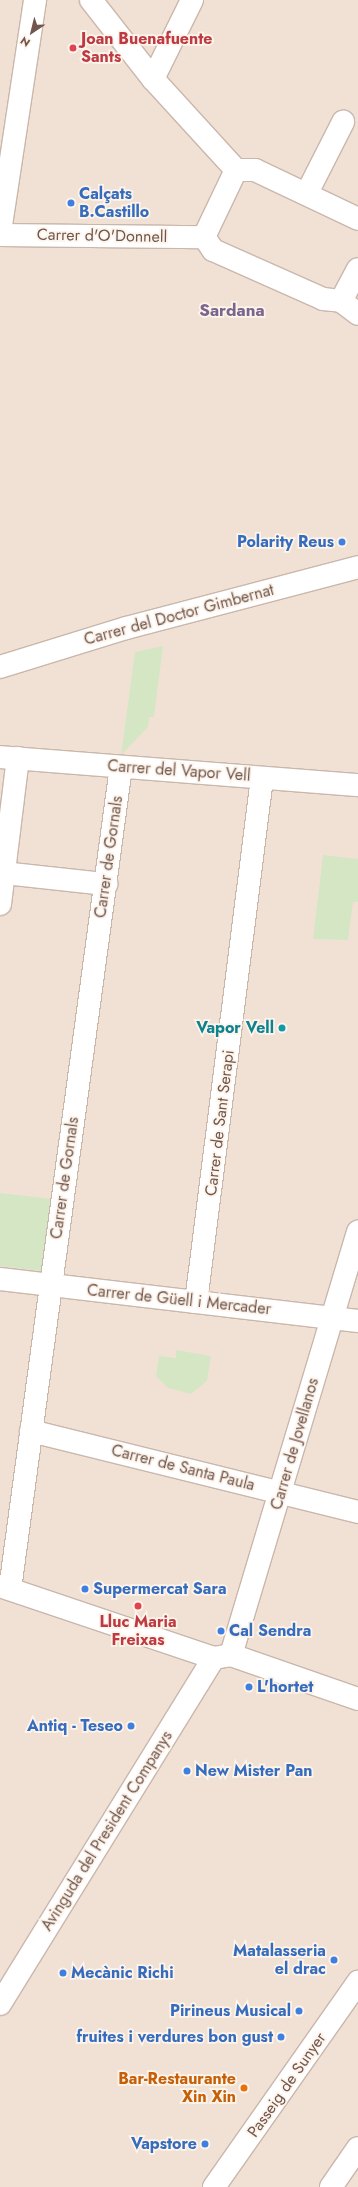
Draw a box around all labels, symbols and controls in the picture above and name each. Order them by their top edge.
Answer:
north arrow [12,12,52,52]
place label: Joan Buenafuente Sants [81,29,212,67]
text: N [17,33,33,51]
marker: Joan Buenafuente Sants [68,43,78,53]
place label: Calçats B.Castillo [79,184,149,222]
marker: Calçats B.Castillo [66,198,76,208]
street label: Carrer d'O'Donnell [37,225,167,247]
district label: Sardana [199,301,265,321]
place label: Polarity Reus [237,532,334,552]
marker: Polarity Reus [337,537,347,547]
street label: Carrer del Doctor Gimbernat [82,580,276,650]
street label: Carrer del Vapor Vell [107,756,251,786]
street label: Carrer de Gornals [91,795,127,919]
place label: Vapor Vell [196,1018,274,1038]
marker: Vapor Vell [277,1023,287,1033]
street label: Carrer de Sant Serapi [202,1049,238,1197]
street label: Carrer de Gornals [47,1116,83,1240]
street label: Carrer de Güell i Mercader [86,1281,272,1319]
street label: Carrer de Jovellanos [267,1376,323,1512]
street label: Carrer de Santa Paula [109,1441,257,1495]
place label: Supermercat Sara [93,1579,227,1599]
marker: Supermercat Sara [80,1584,90,1594]
marker: Lluc Maria Freixas [133,1601,143,1611]
place label: Lluc Maria Freixas [99,1612,177,1650]
place label: Cal Sendra [229,1621,311,1641]
marker: Cal Sendra [216,1626,226,1636]
place label: L'hortet [257,1677,313,1697]
marker: L'hortet [244,1682,254,1692]
place label: Antiq - Teseo [27,1716,123,1736]
marker: Antiq - Teseo [126,1721,136,1731]
street label: Avinguda del President Companys [37,1728,177,1934]
place label: New Mister Pan [195,1761,313,1781]
marker: New Mister Pan [182,1766,192,1776]
place label: Matalasseria el drac [233,1941,326,1979]
marker: Matalasseria el drac [329,1955,339,1965]
place label: Mecànic Richi [71,1963,174,1983]
marker: Mecànic Richi [58,1968,68,1978]
place label: Pirineus Musical [170,2001,291,2021]
marker: Pirineus Musical [294,2006,304,2016]
place label: fruites i verdures bon gust [76,2027,273,2047]
street label: Passeig de Sunyer [244,2029,330,2141]
marker: fruites i verdures bon gust [276,2032,286,2042]
place label: Bar-Restaurante Xin Xin [118,2069,236,2107]
marker: Bar-Restaurante Xin Xin [239,2083,249,2093]
place label: Vapstore [131,2134,197,2154]
marker: Vapstore [200,2139,210,2149]

